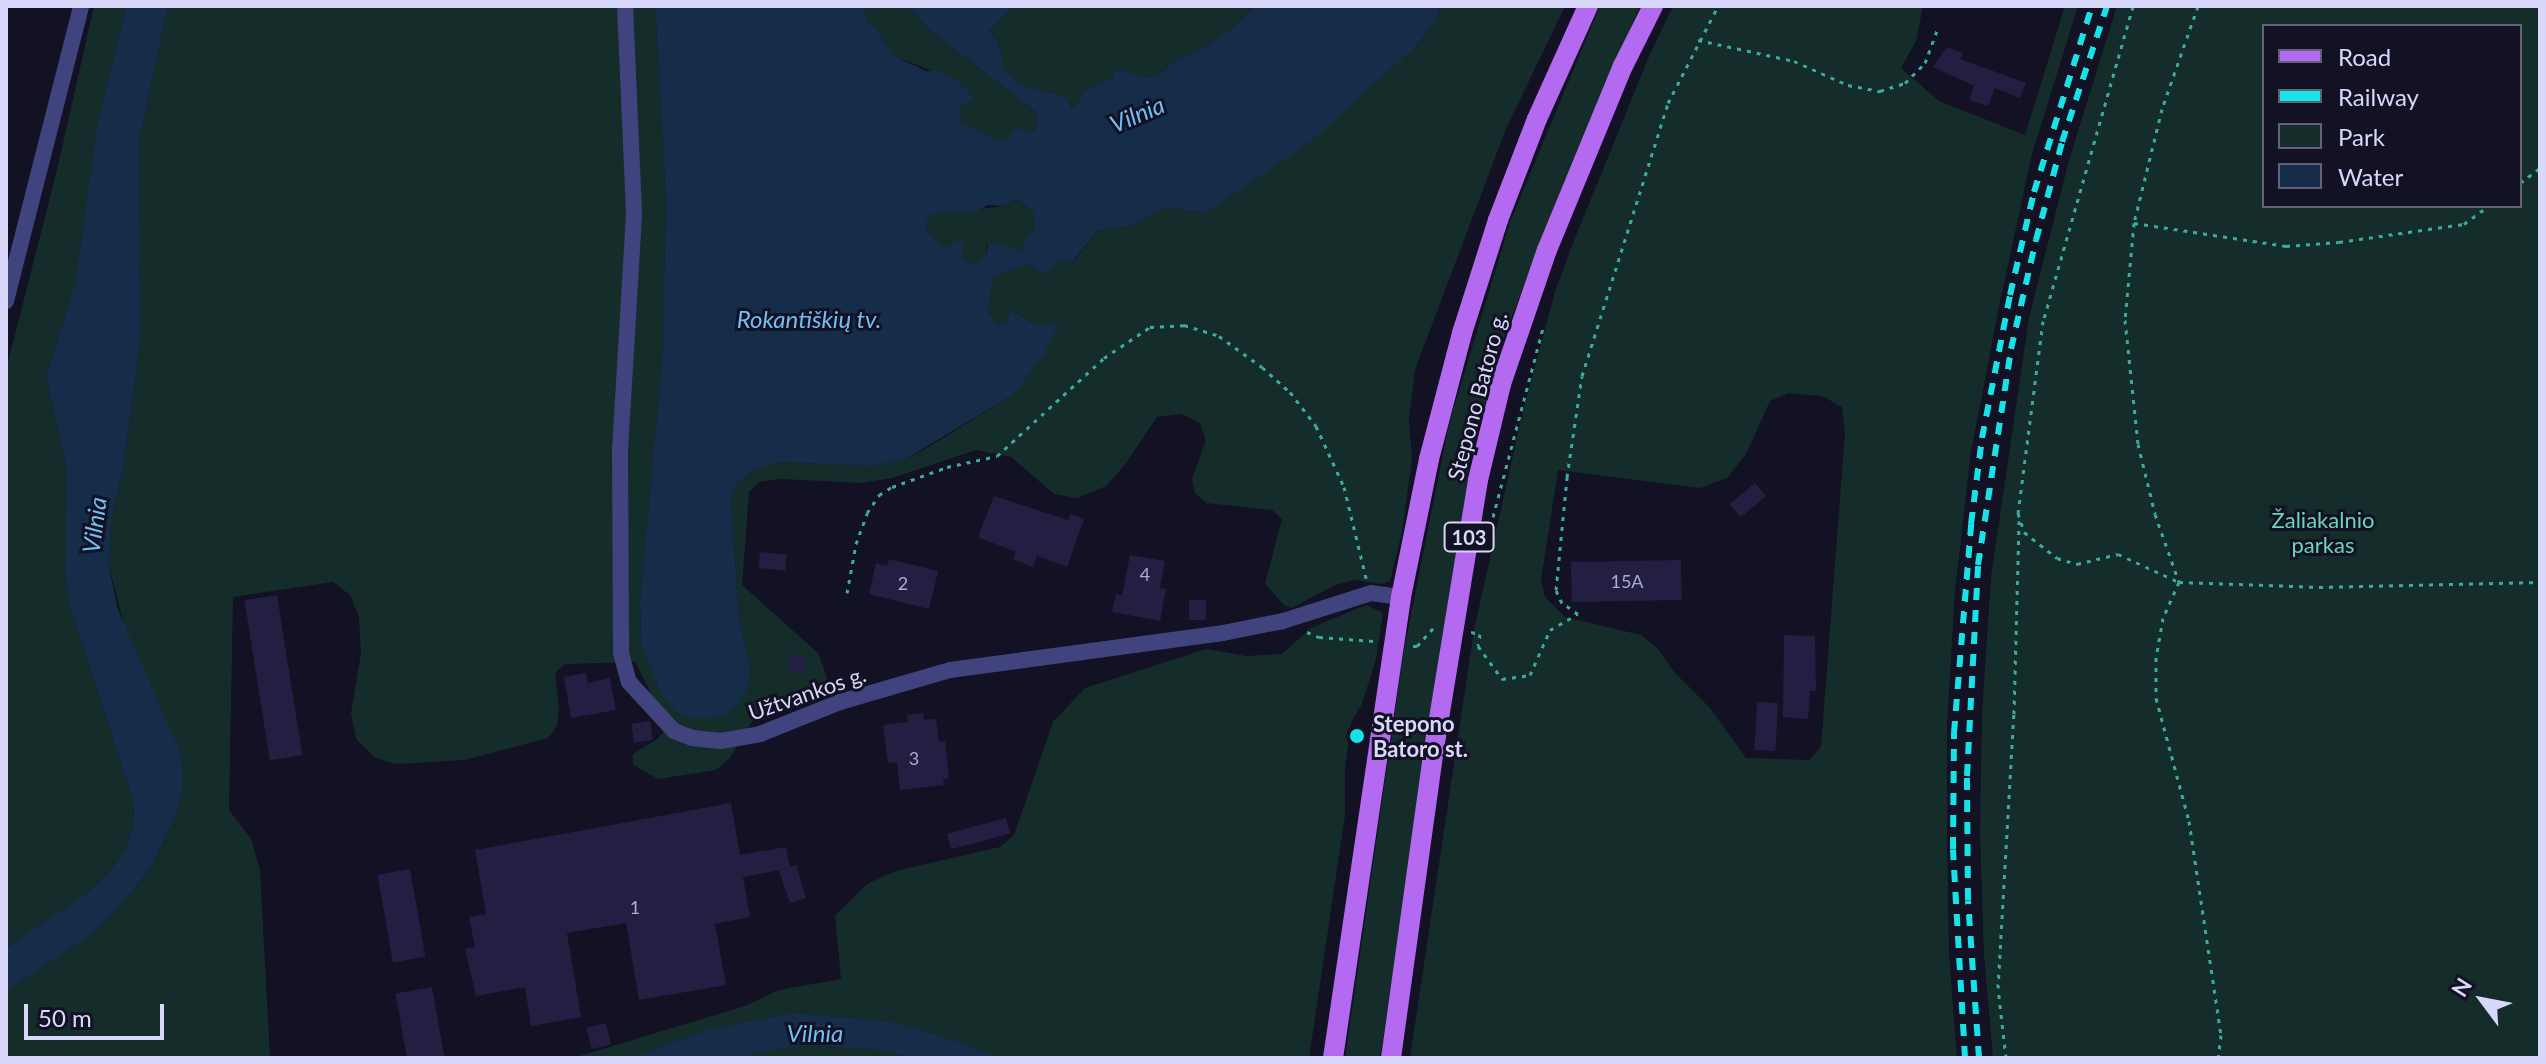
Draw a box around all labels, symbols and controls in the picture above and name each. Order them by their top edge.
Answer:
legend [2262,24,2522,208]
text: Road [2338,42,2391,71]
text: Railway [2338,82,2419,111]
water label: Vilnia [1105,90,1169,138]
text: Park [2338,122,2385,151]
text: Water [2338,162,2403,191]
water label: Rokantiškių tv. [737,305,881,333]
street label: Stepono Batoro g. [1442,309,1512,483]
water label: Vilnia [76,495,112,555]
park label: Žaliakalnio parkas [2272,506,2374,558]
road number: 103 [1443,521,1495,553]
house number: 4 [1140,563,1150,585]
house number: 15A [1610,570,1644,592]
house number: 2 [898,572,908,594]
street label: Užtvankos g. [745,661,869,725]
place label: Stepono Batoro st. [1373,710,1468,762]
marker: Stepono Batoro st. [1348,727,1366,745]
house number: 3 [909,747,919,769]
house number: 1 [630,896,640,918]
north arrow [2442,960,2522,1040]
text: N [2445,973,2477,1001]
scale bar [28,988,168,1038]
text: 50 m [38,1003,92,1032]
water label: Vilnia [787,1019,843,1047]

